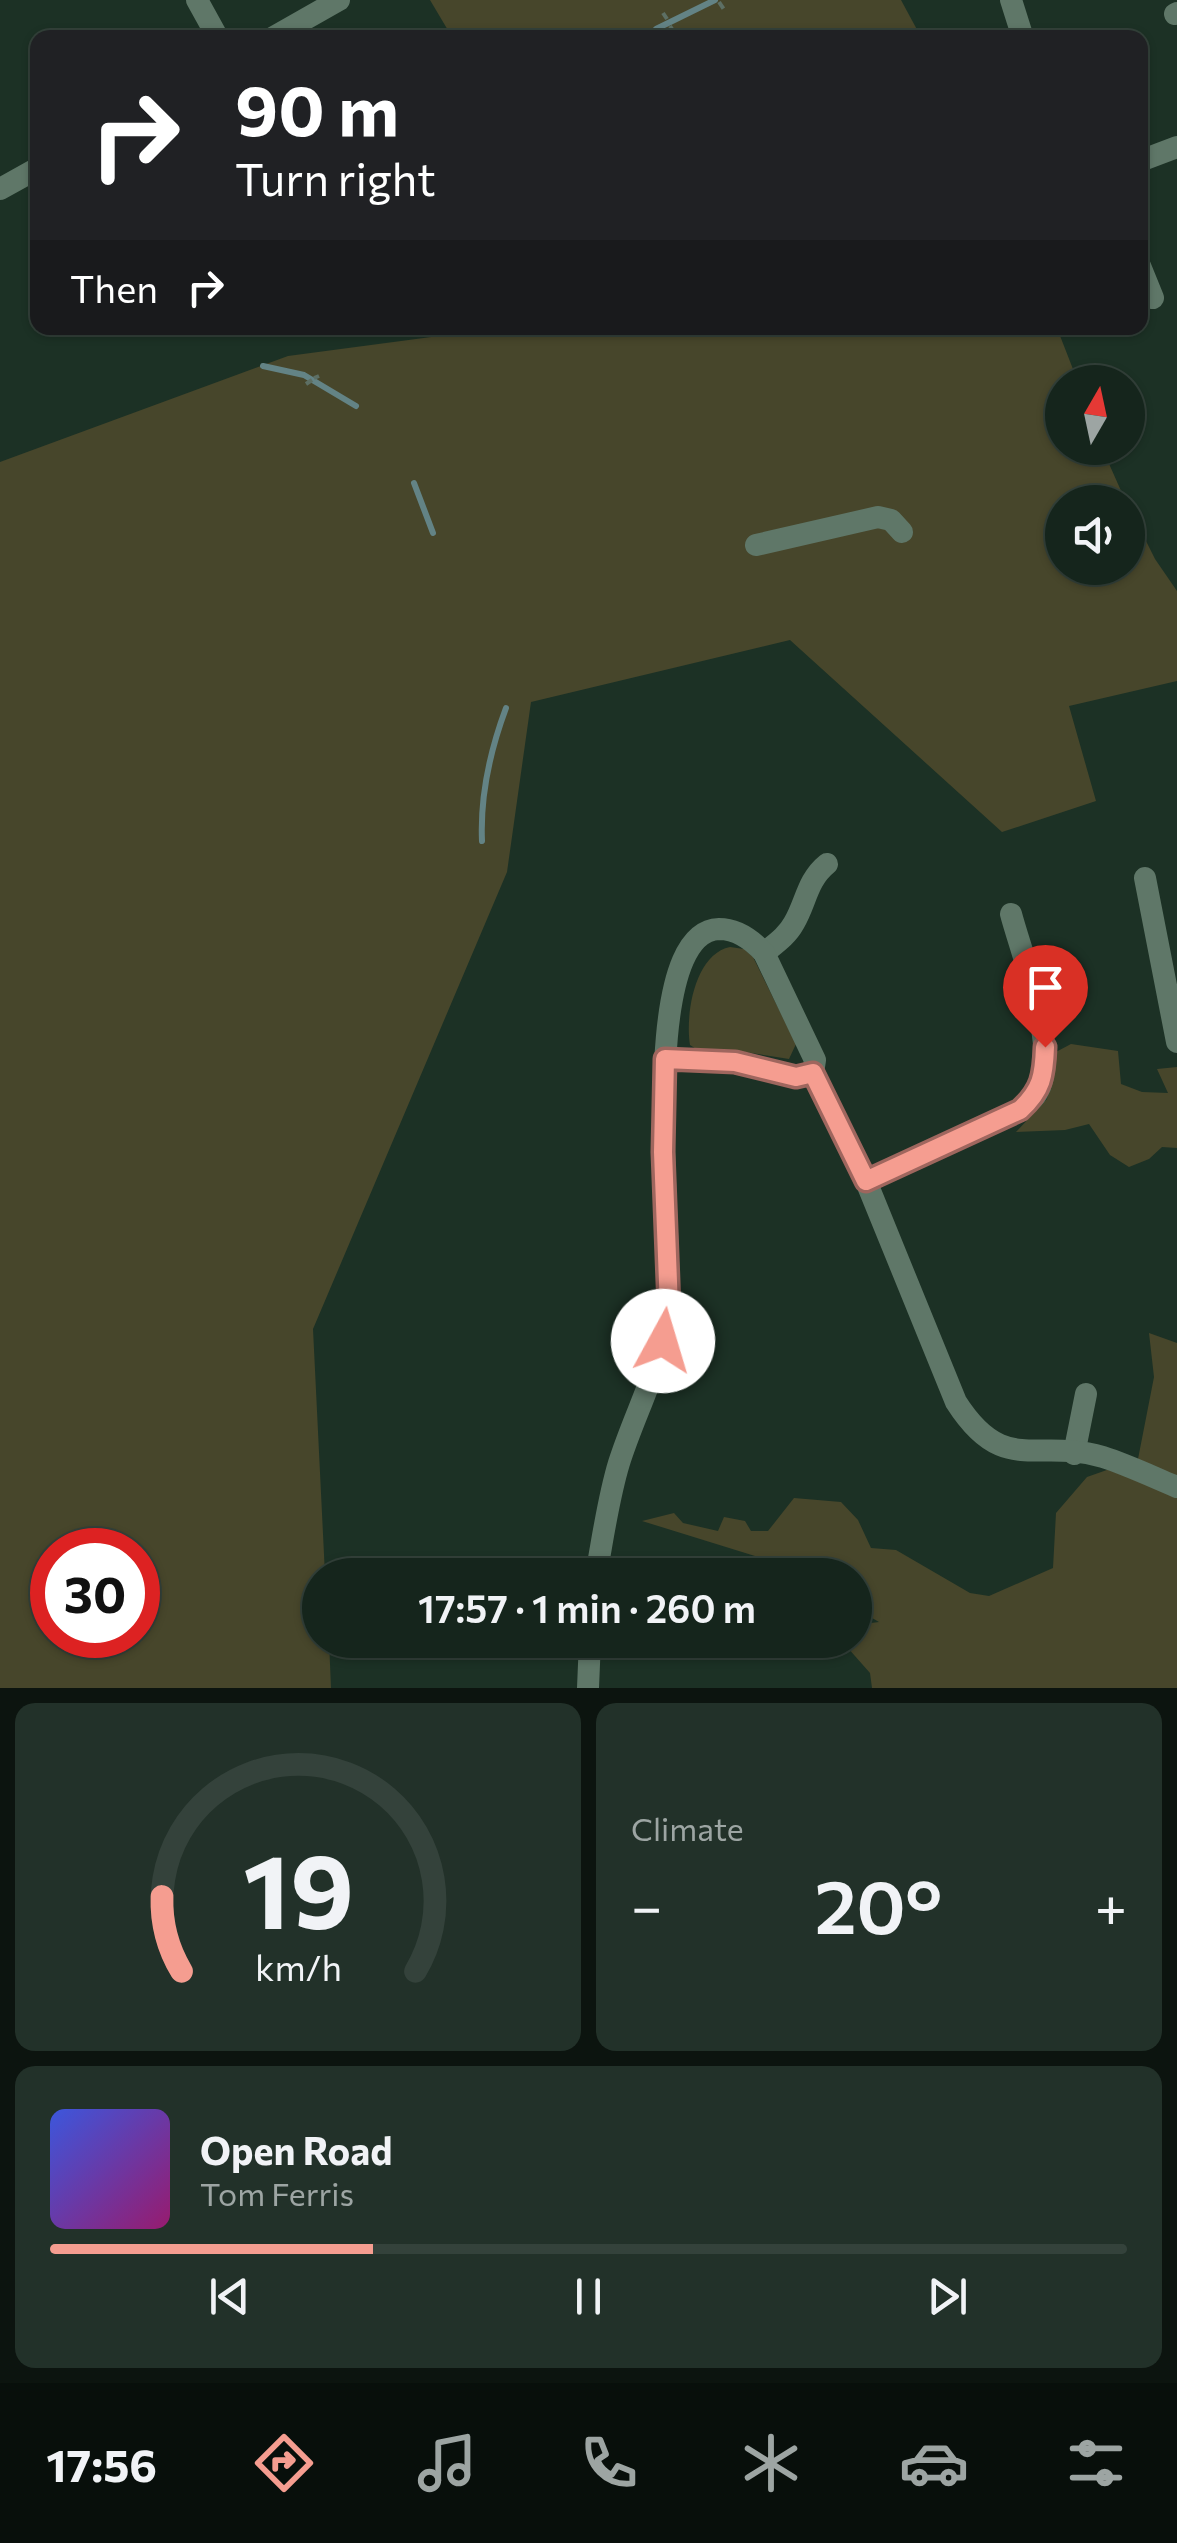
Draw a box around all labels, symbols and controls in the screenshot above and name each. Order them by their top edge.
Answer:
text: 90 m [235,65,399,150]
icon: right [70,70,200,200]
text: Turn right [235,150,436,205]
icon: right [178,260,233,315]
text: Then [70,264,158,311]
north arrow [1045,365,1145,465]
map controls [1045,365,1145,585]
button: sound [1045,485,1145,585]
pin [1003,945,1088,1048]
icon: arrive [1018,960,1073,1015]
position arrow [611,1289,715,1393]
speed limit sign: 30 [30,1528,160,1658]
text: 17:57 · 1 min · 260 m [418,1584,756,1631]
text: Climate [631,1808,744,1848]
text: 19 [242,1823,354,1950]
text: 20° [814,1858,943,1949]
text: − [631,1871,662,1938]
text: + [1095,1871,1127,1938]
text: km/h [255,1945,341,1988]
text: Open Road [200,2126,393,2173]
text: Tom Ferris [200,2173,354,2213]
icon: previous [202,2269,257,2324]
icon: pause [561,2269,616,2324]
icon: next [920,2269,975,2324]
icon: directions [249,2428,319,2498]
icon: music [412,2428,482,2498]
icon: phone [574,2428,644,2498]
icon: climate [736,2428,806,2498]
icon: car [899,2428,969,2498]
icon: filters [1061,2428,1131,2498]
text: 17:56 [46,2436,157,2491]

